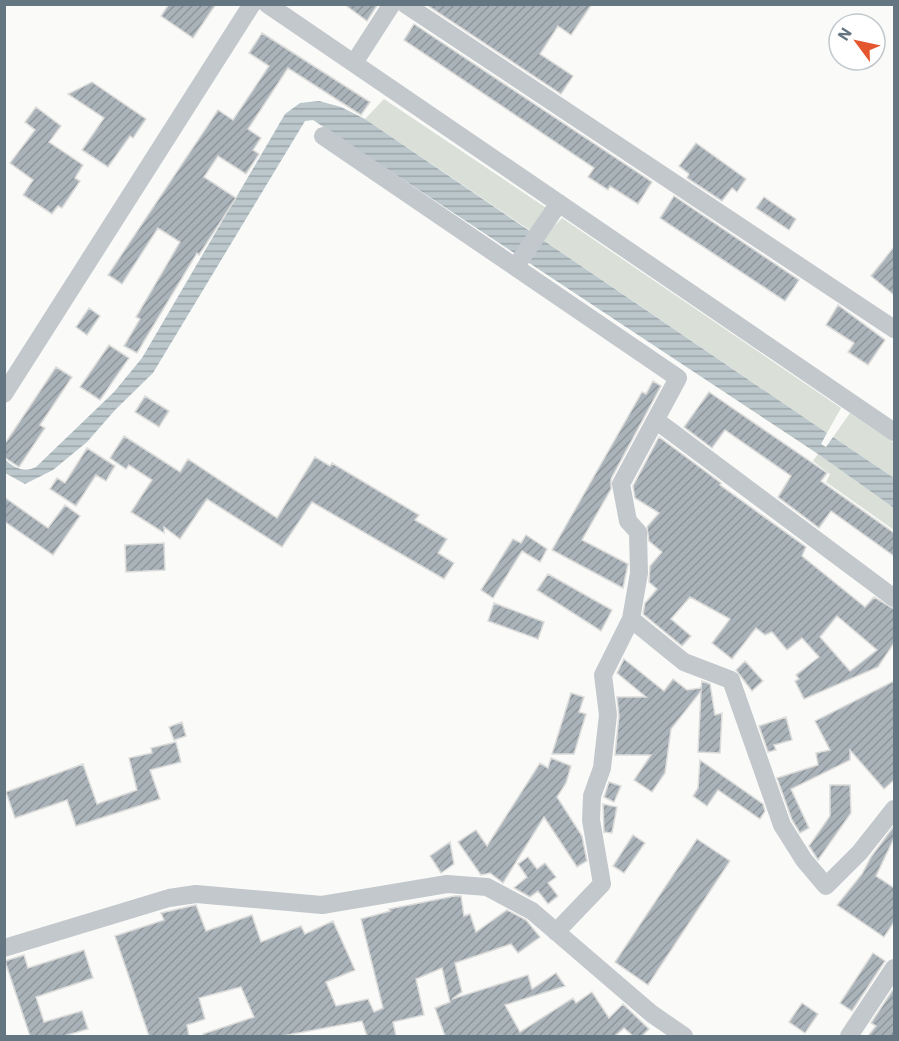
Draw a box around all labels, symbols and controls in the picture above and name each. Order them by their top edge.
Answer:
north arrow [827,12,887,72]
text: N [833,24,856,44]

